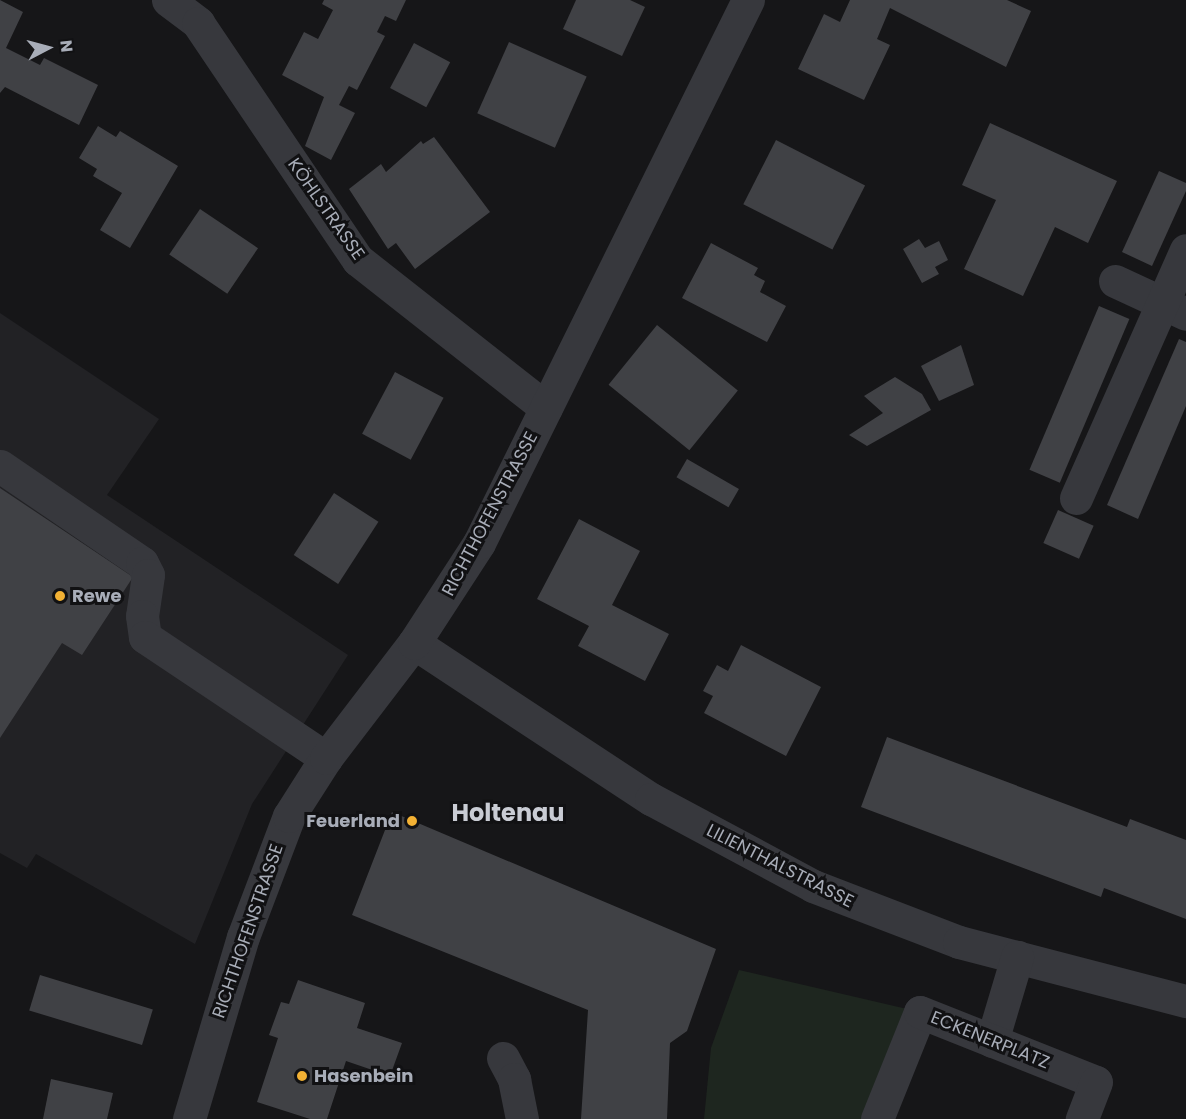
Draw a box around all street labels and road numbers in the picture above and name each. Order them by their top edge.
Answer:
street label: KÖHLSTRASSE [283,154,369,264]
street label: RICHTHOFENSTRASSE [438,428,542,600]
street label: LILIENTHALSTRASSE [703,820,857,912]
street label: RICHTHOFENSTRASSE [208,841,288,1021]
street label: ECKENERPLATZ [928,1006,1052,1074]

